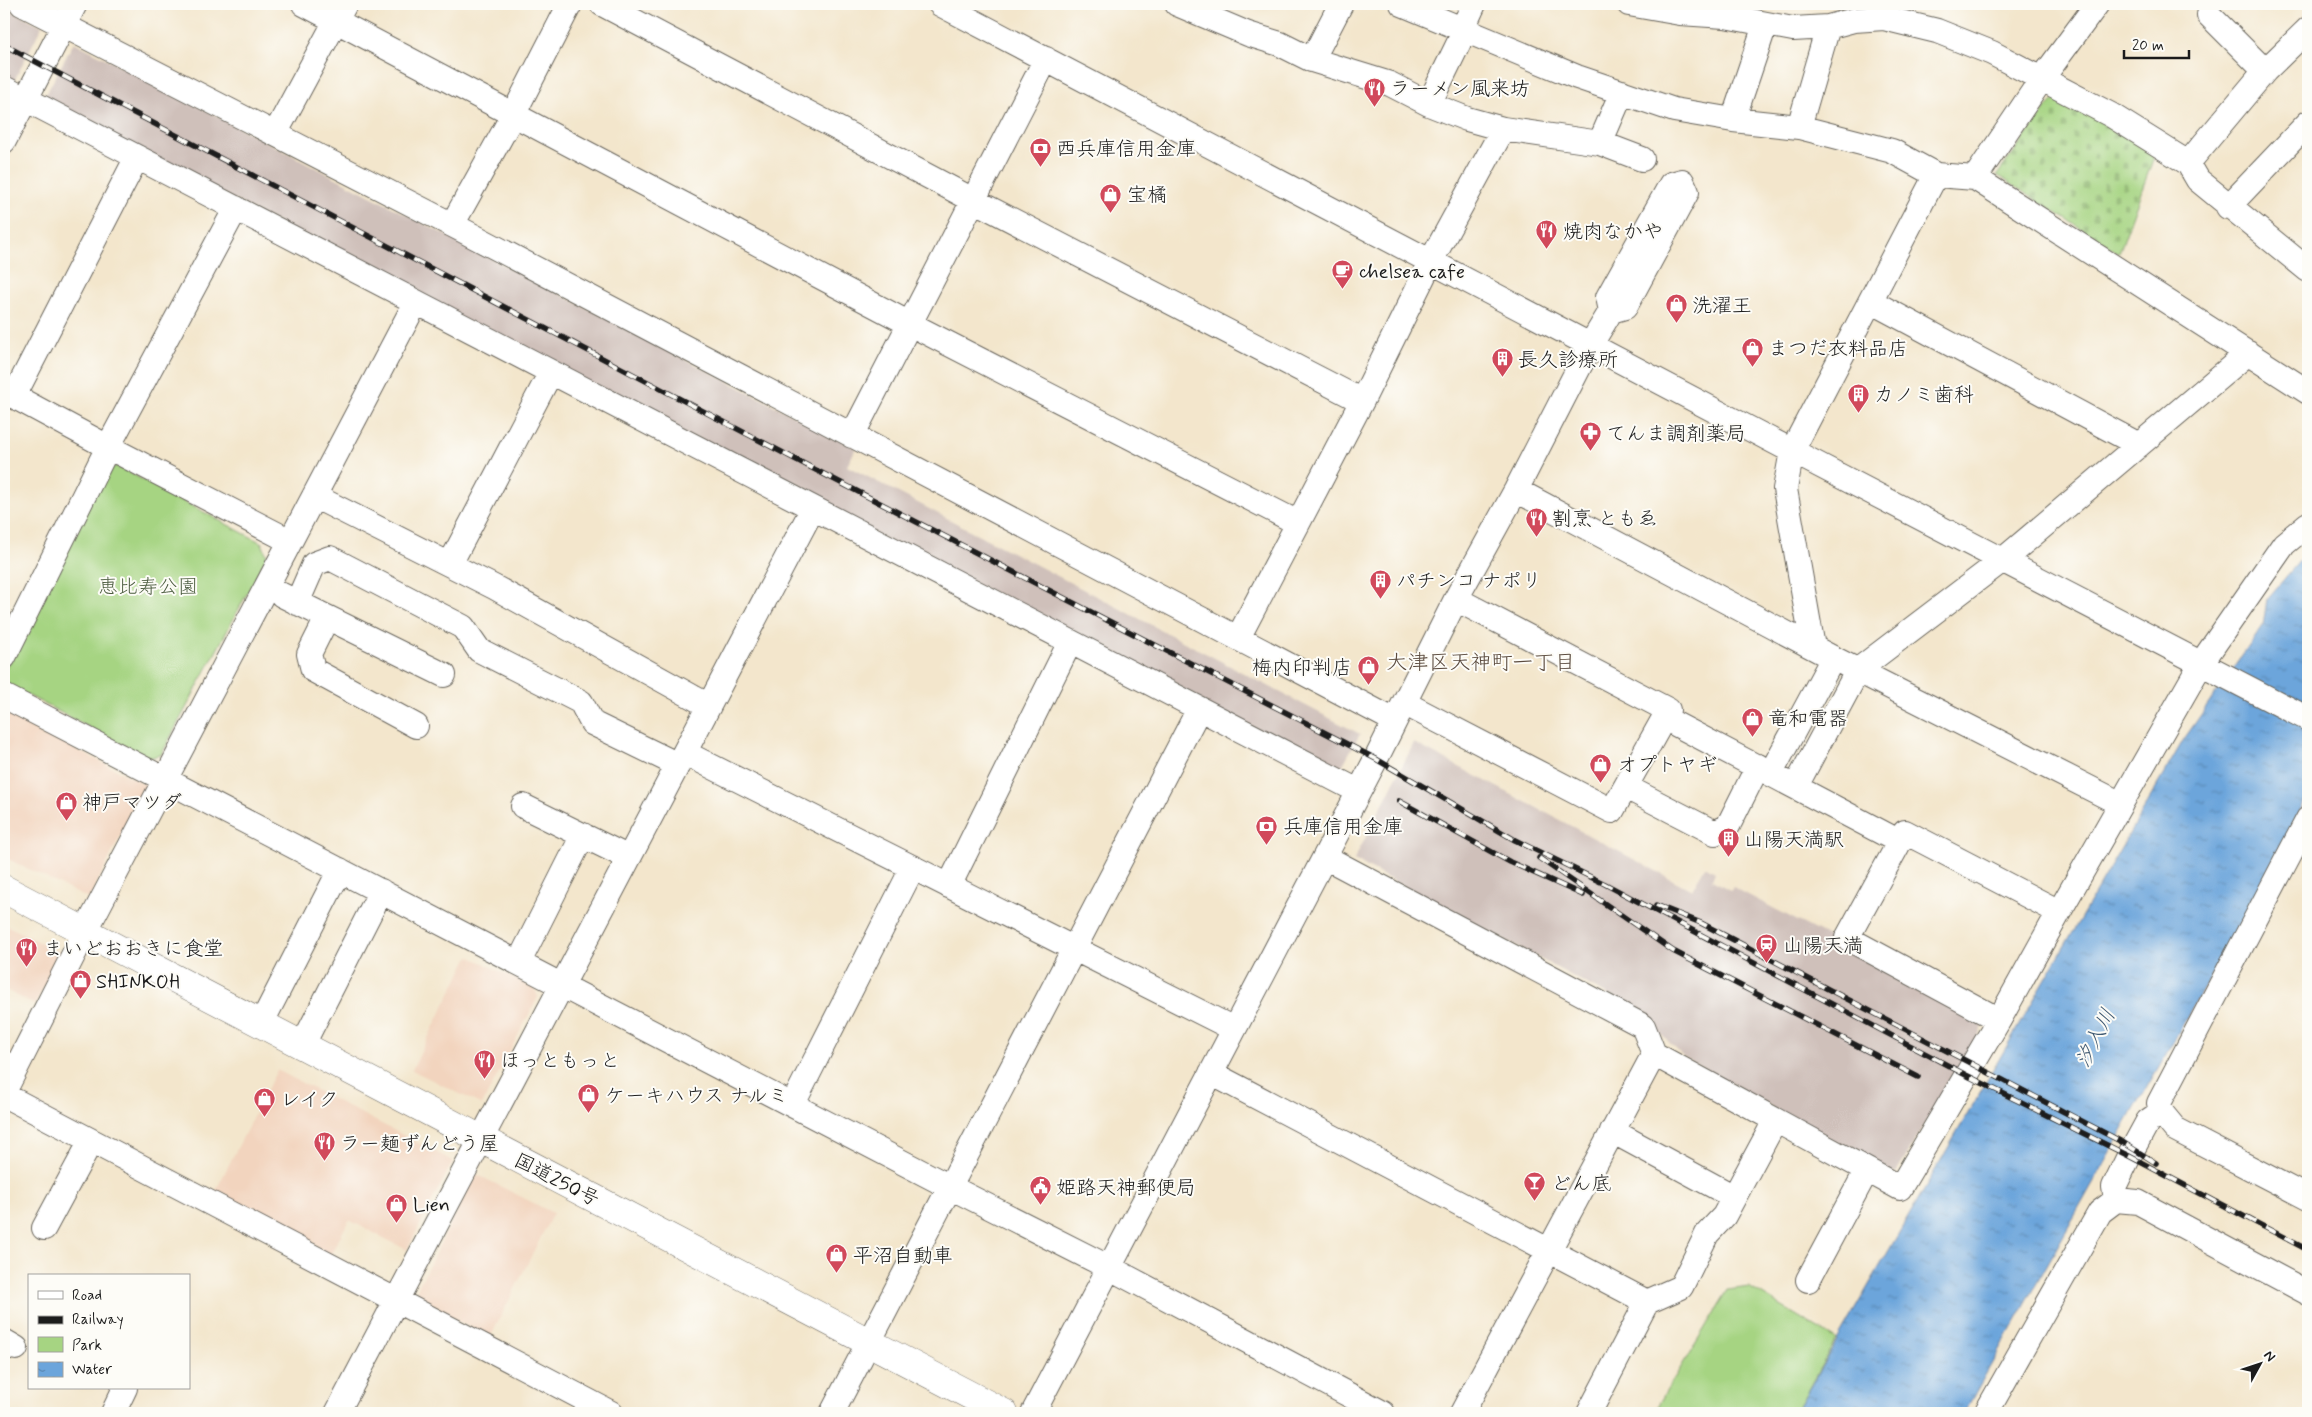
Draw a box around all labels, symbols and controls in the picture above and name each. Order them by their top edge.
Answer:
scale bar [2124,28,2190,60]
text: 20 m [2132,36,2164,56]
restaurant icon: ラーメン風来坊 [1362,76,1386,107]
place label: ラーメン風来坊 [1390,76,1530,103]
bank icon: 西兵庫信用金庫 [1028,136,1052,167]
place label: 西兵庫信用金庫 [1056,136,1196,163]
shop icon: 宝橘 [1099,182,1123,213]
place label: 宝橘 [1127,182,1167,209]
restaurant icon: 焼肉なかや [1535,219,1559,250]
place label: 焼肉なかや [1563,219,1663,246]
cafe icon: chelsea cafe [1331,259,1355,290]
place label: chelsea cafe [1359,259,1465,286]
shop icon: 洗濯王 [1664,293,1688,324]
place label: 洗濯王 [1692,293,1752,320]
shop icon: まつだ衣料品店 [1740,336,1764,367]
place label: まつだ衣料品店 [1768,336,1908,363]
building icon: 長久診療所 [1490,347,1514,378]
place label: 長久診療所 [1518,347,1618,374]
building icon: カノミ歯科 [1846,382,1870,413]
place label: カノミ歯科 [1874,382,1974,409]
pharmacy icon: てんま調剤薬局 [1578,421,1602,452]
place label: てんま調剤薬局 [1606,421,1746,448]
restaurant icon: 割烹 ともゑ [1524,506,1548,537]
place label: 割烹 ともゑ [1552,506,1657,533]
building icon: パチンコ ナポリ [1368,568,1392,599]
place label: パチンコ ナポリ [1396,568,1541,595]
park label: 恵比寿公園 [98,574,198,601]
district label: 大津区天神町一丁目 [1387,649,1576,677]
place label: 梅内印判店 [1252,655,1352,682]
shop icon: 梅内印判店 [1356,655,1380,686]
shop icon: 竜和電器 [1740,706,1764,737]
place label: 竜和電器 [1768,706,1848,733]
shop icon: オプトヤギ [1589,752,1613,783]
place label: オプトヤギ [1617,752,1717,779]
shop icon: 神戸マツダ [54,790,78,821]
place label: 神戸マツダ [82,790,182,817]
bank icon: 兵庫信用金庫 [1255,814,1279,845]
place label: 兵庫信用金庫 [1283,814,1403,841]
building icon: 山陽天満駅 [1716,827,1740,858]
place label: 山陽天満駅 [1744,827,1844,854]
station icon: 山陽天満 [1755,933,1779,964]
place label: 山陽天満 [1783,933,1863,960]
restaurant icon: まいどおおきに食堂 [15,936,39,967]
place label: まいどおおきに食堂 [43,936,223,963]
shop icon: SHINKOH [68,969,92,1000]
place label: SHINKOH [96,969,180,996]
water label: 汐入川 [2069,1004,2123,1073]
restaurant icon: ほっともっと [472,1048,496,1079]
place label: ほっともっと [500,1048,620,1075]
shop icon: ケーキハウス ナルミ [577,1083,601,1114]
place label: ケーキハウス ナルミ [605,1083,788,1110]
shop icon: レイク [252,1087,276,1118]
place label: レイク [280,1087,338,1114]
restaurant icon: ラー麺ずんどう屋 [312,1131,336,1162]
place label: ラー麺ずんどう屋 [340,1131,499,1158]
street label: 国道250号 [509,1147,604,1213]
bar icon: どん底 [1523,1171,1547,1202]
place label: どん底 [1551,1171,1611,1198]
public building icon: 姫路天神郵便局 [1028,1175,1052,1206]
place label: 姫路天神郵便局 [1056,1175,1196,1202]
shop icon: Lien [385,1192,409,1223]
place label: Lien [413,1192,450,1219]
shop icon: 平沼自動車 [825,1243,849,1274]
place label: 平沼自動車 [853,1243,953,1270]
legend [28,1274,190,1390]
text: Road [72,1286,102,1306]
text: Railway [72,1310,124,1330]
text: Park [72,1336,102,1356]
north arrow [2234,1340,2284,1390]
text: N [2259,1347,2279,1366]
text: Water [72,1360,112,1380]

